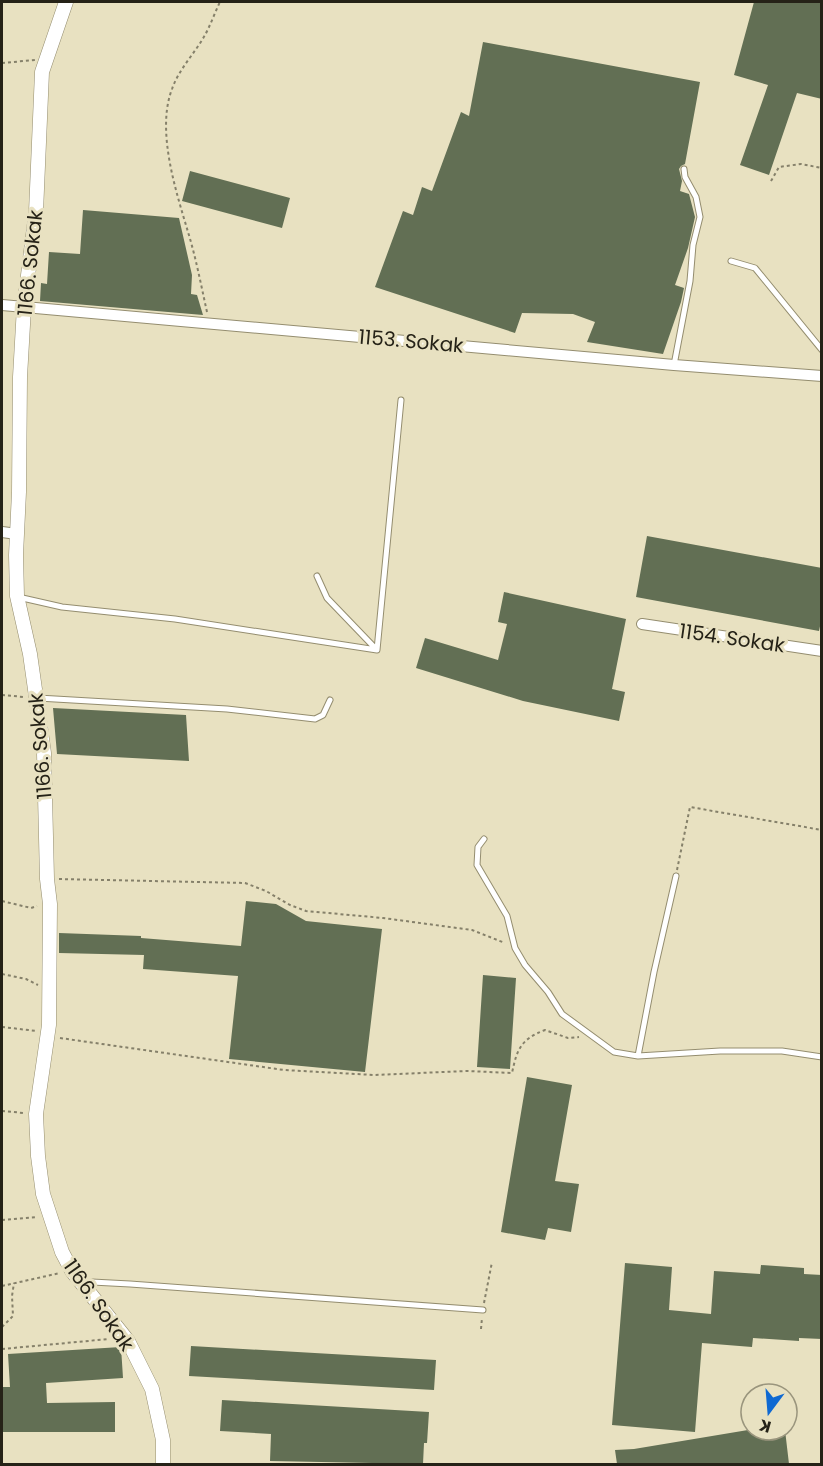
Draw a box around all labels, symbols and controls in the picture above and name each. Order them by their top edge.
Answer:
street label: 1166. Sokak [11,208,50,317]
street label: 1153. Sokak [357,322,465,360]
street label: 1154. Sokak [677,617,787,659]
street label: 1166. Sokak [21,691,59,800]
street label: 1166. Sokak [57,1253,141,1357]
north arrow [739,1382,799,1442]
text: K [756,1413,774,1439]

